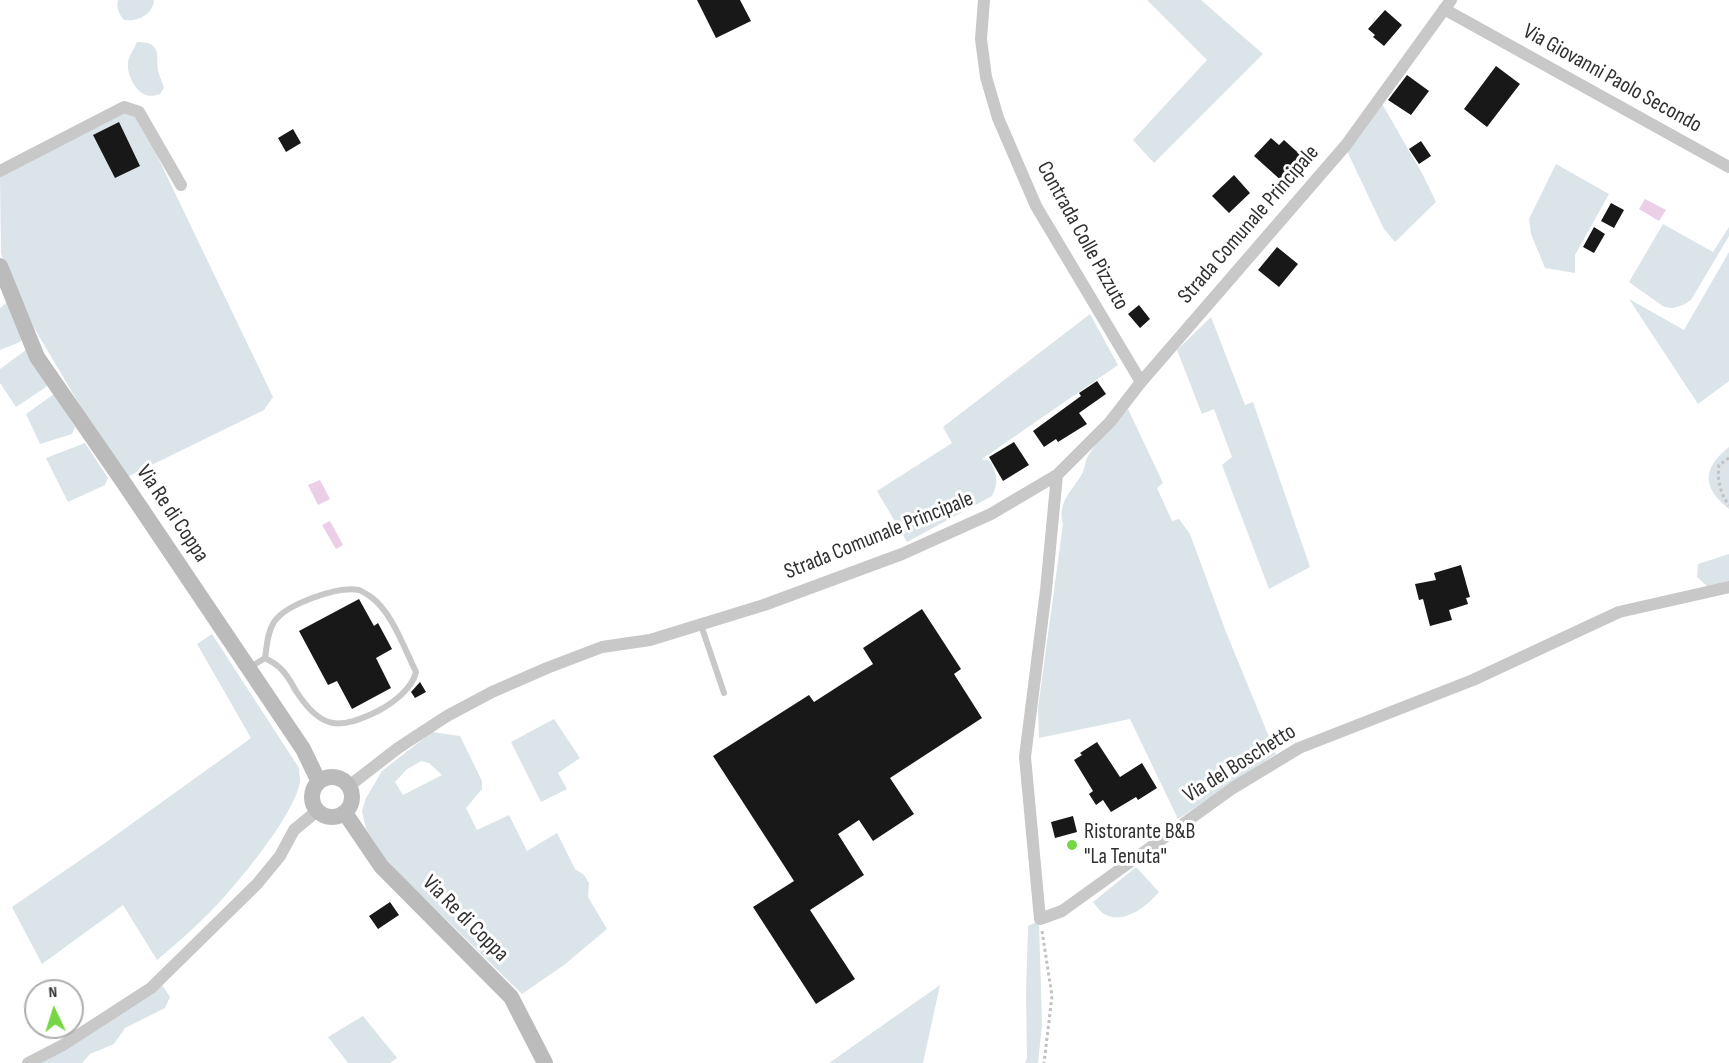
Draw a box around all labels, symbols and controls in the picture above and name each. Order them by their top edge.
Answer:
street label: Via Giovanni Paolo Secondo [1518,19,1706,139]
street label: Strada Comunale Principale [1173,140,1325,310]
street label: Contrada Colle Pizzuto [1030,157,1134,315]
street label: Via Re di Coppa [130,461,214,567]
street label: Strada Comunale Principale [781,486,977,586]
street label: Via del Boschetto [1179,719,1301,809]
place label: Ristorante B&B "La Tenuta" [1084,819,1195,870]
marker: Ristorante B&B "La Tenuta" [1065,838,1079,852]
street label: Via Re di Coppa [416,870,514,968]
north arrow [24,979,84,1039]
text: N [48,983,58,1002]

